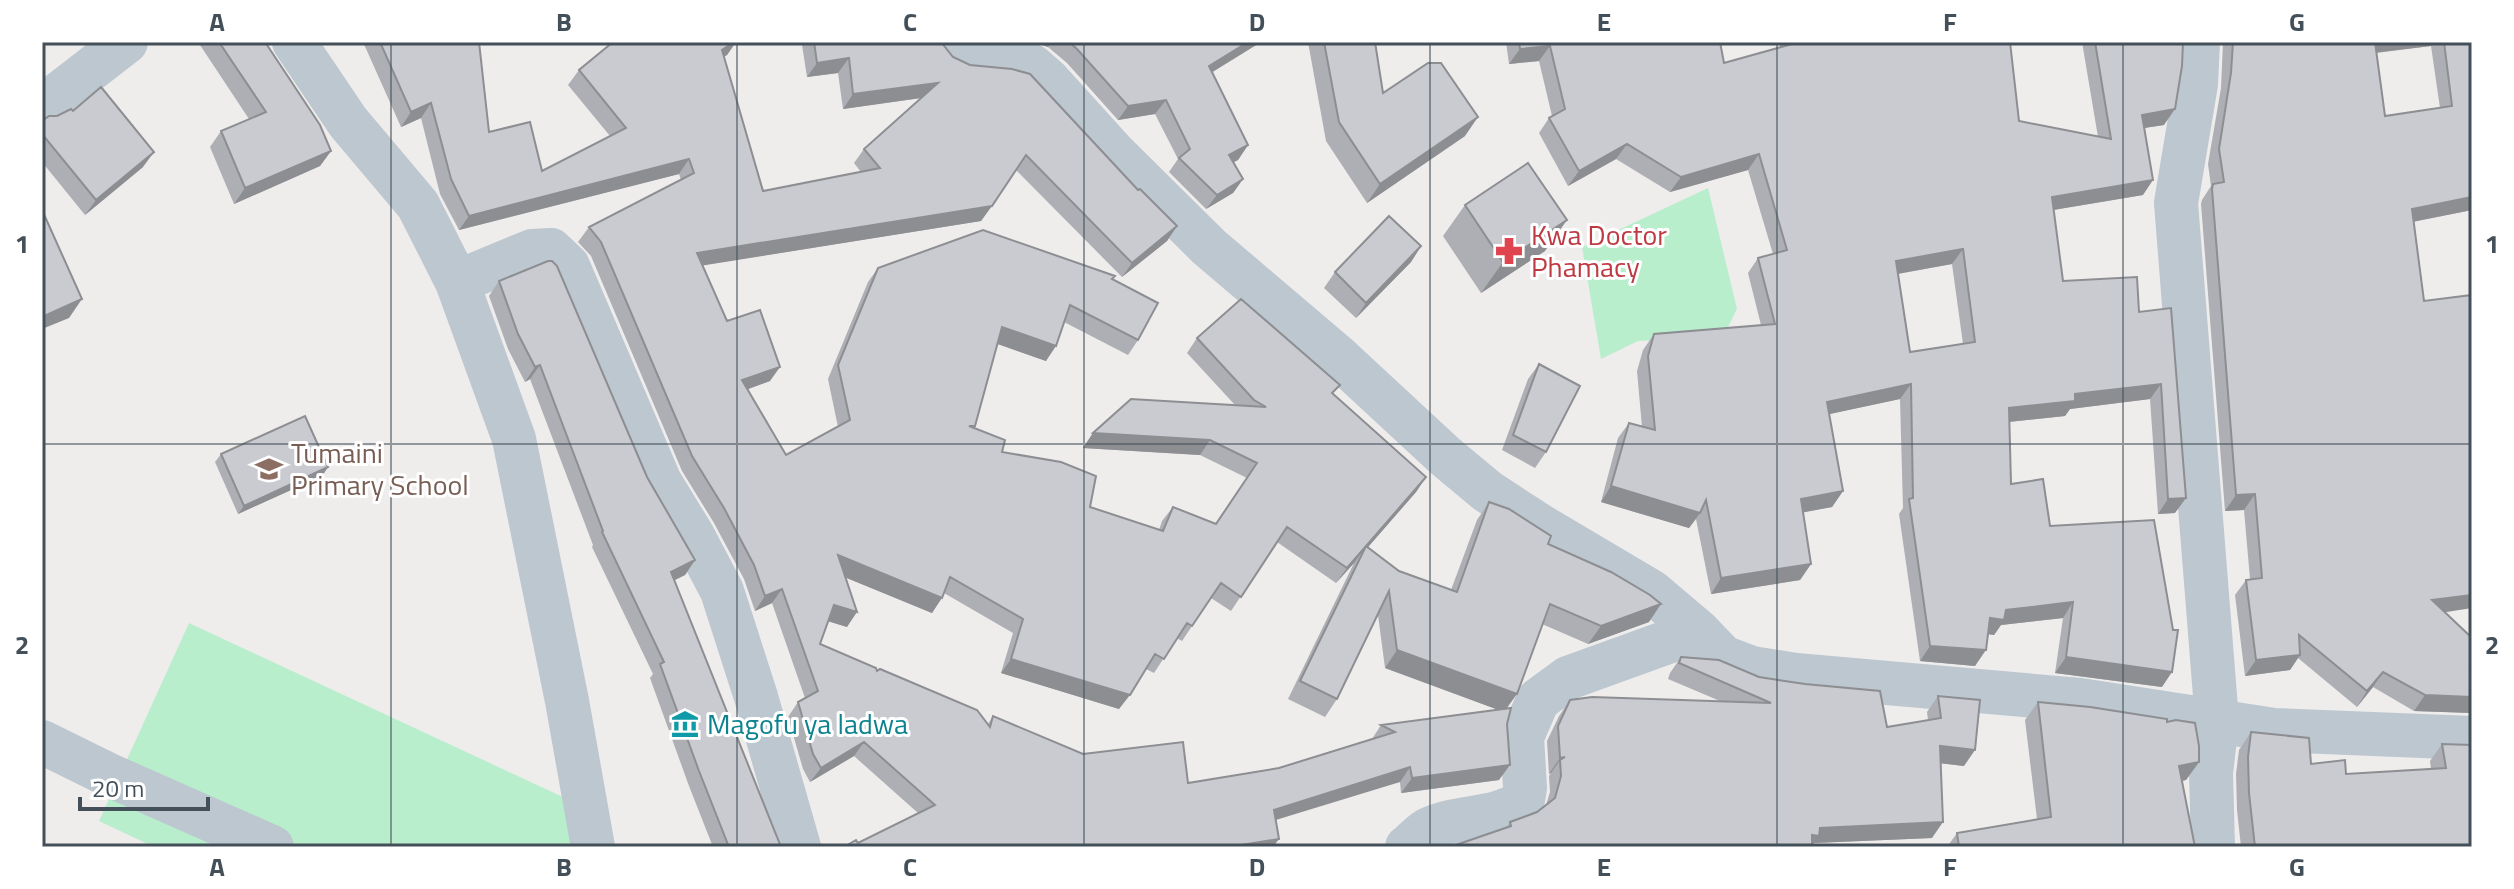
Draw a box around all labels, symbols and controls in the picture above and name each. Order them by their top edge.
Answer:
text: A [209,2,225,41]
text: B [556,2,572,41]
text: C [903,2,917,41]
text: D [1249,2,1265,41]
text: E [1597,2,1611,41]
text: F [1943,2,1957,41]
text: G [2289,2,2305,41]
place label: Kwa Doctor Phamacy [1531,213,1667,288]
text: 1 [15,224,29,263]
text: 1 [2485,224,2499,263]
pharmacy icon: Kwa Doctor Phamacy [1494,236,1524,266]
place label: Tumaini Primary School [291,431,469,506]
school or university icon: Tumaini Primary School [254,454,284,484]
text: 2 [15,625,29,664]
text: 2 [2485,625,2499,664]
place label: Magofu ya ladwa [707,702,908,745]
museum icon: Magofu ya ladwa [670,709,700,739]
scale bar [80,761,208,811]
text: 20 m [92,770,144,806]
text: A [209,847,225,886]
text: B [556,847,572,886]
text: C [903,847,917,886]
text: D [1249,847,1265,886]
text: E [1597,847,1611,886]
text: F [1943,847,1957,886]
text: G [2289,847,2305,886]

